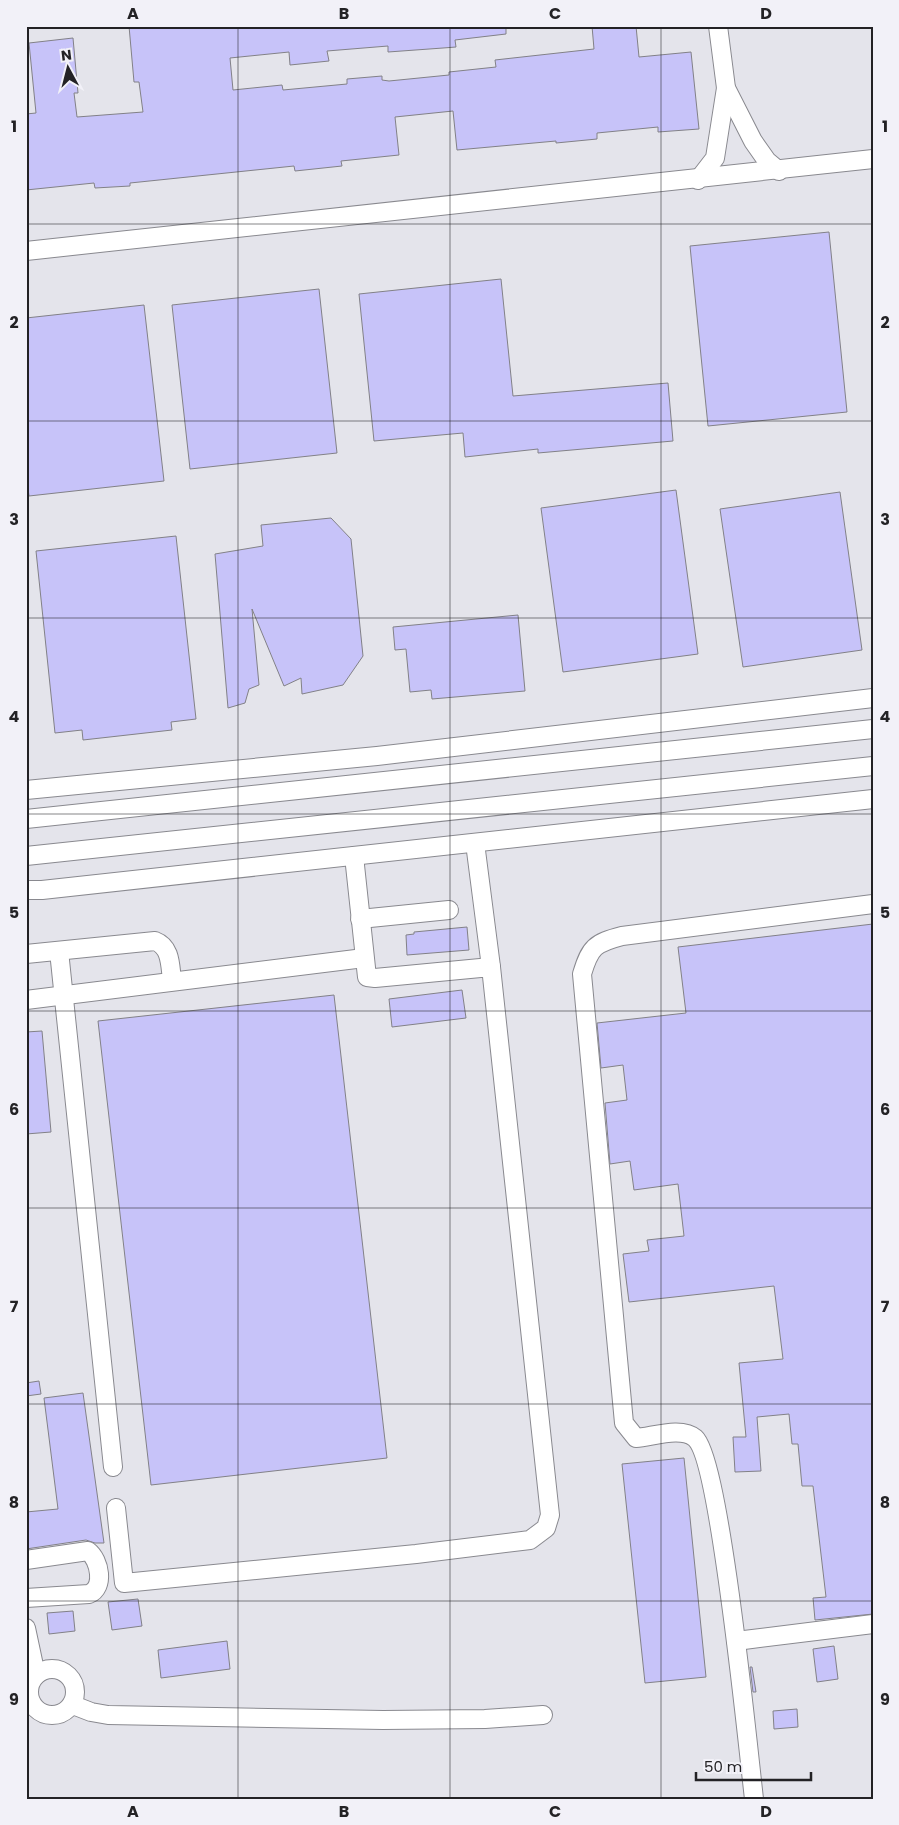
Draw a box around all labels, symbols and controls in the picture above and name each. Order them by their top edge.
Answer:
text: A [127,2,139,25]
text: B [339,2,349,25]
text: C [549,2,561,25]
text: D [760,2,772,25]
north arrow [42,42,92,92]
text: N [60,45,73,66]
text: 1 [11,115,17,138]
text: 1 [882,115,888,138]
text: 2 [9,311,19,334]
text: 2 [880,311,890,334]
text: 3 [9,508,19,531]
text: 3 [880,508,890,531]
text: 4 [9,705,20,728]
text: 4 [880,705,891,728]
text: 5 [9,901,19,924]
text: 5 [880,901,890,924]
text: 6 [9,1098,19,1121]
text: 6 [880,1098,890,1121]
text: 7 [10,1295,19,1318]
text: 7 [881,1295,890,1318]
text: 8 [9,1491,19,1514]
text: 8 [880,1491,890,1514]
text: 9 [9,1688,19,1711]
text: 9 [880,1688,890,1711]
scale bar [696,1750,812,1782]
text: 50 m [704,1756,742,1777]
text: A [127,1800,139,1823]
text: B [339,1800,349,1823]
text: C [549,1800,561,1823]
text: D [760,1800,772,1823]

